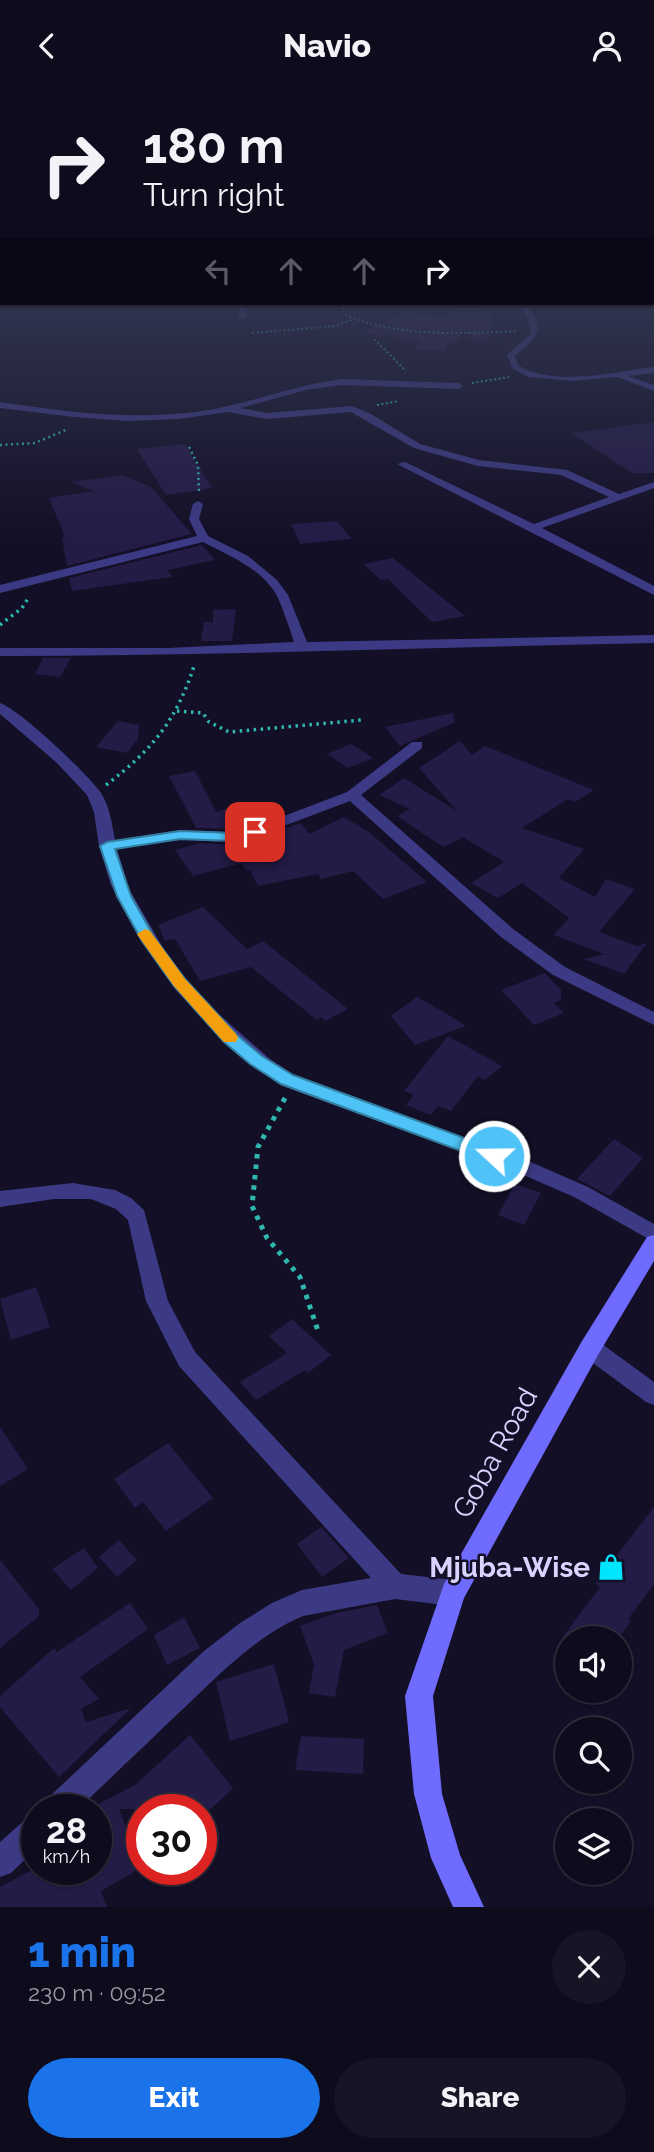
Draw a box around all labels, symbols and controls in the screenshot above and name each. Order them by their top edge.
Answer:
icon: back [28,27,66,65]
text: Navio [283,27,371,64]
icon: person [588,27,626,65]
text: 180 m [143,117,284,174]
icon: right [28,119,119,210]
text: Turn right [143,176,284,213]
icon: left [199,252,237,290]
icon: ahead [272,252,310,290]
icon: ahead [345,252,383,290]
icon: right [418,252,456,290]
pin [225,802,285,862]
icon: arrive [236,813,274,851]
position arrow [457,1119,531,1193]
street label: Goba Road [446,1382,544,1524]
place label: Mjuba-Wise [429,1551,590,1584]
shop icon: Mjuba-Wise [596,1552,626,1582]
map controls [555,1626,632,1885]
button: sound [555,1626,632,1703]
button: search [555,1717,632,1794]
speed limit sign: 30 [126,1794,217,1885]
button: layers [555,1808,632,1885]
text: 28 [46,1810,87,1851]
text: km/h [43,1846,90,1867]
text: 1 min [28,1928,136,1977]
button: close [552,1930,626,2004]
text: 230 m · 09:52 [28,1979,166,2006]
button: Exit [28,2058,320,2138]
button: Share [334,2058,626,2138]

